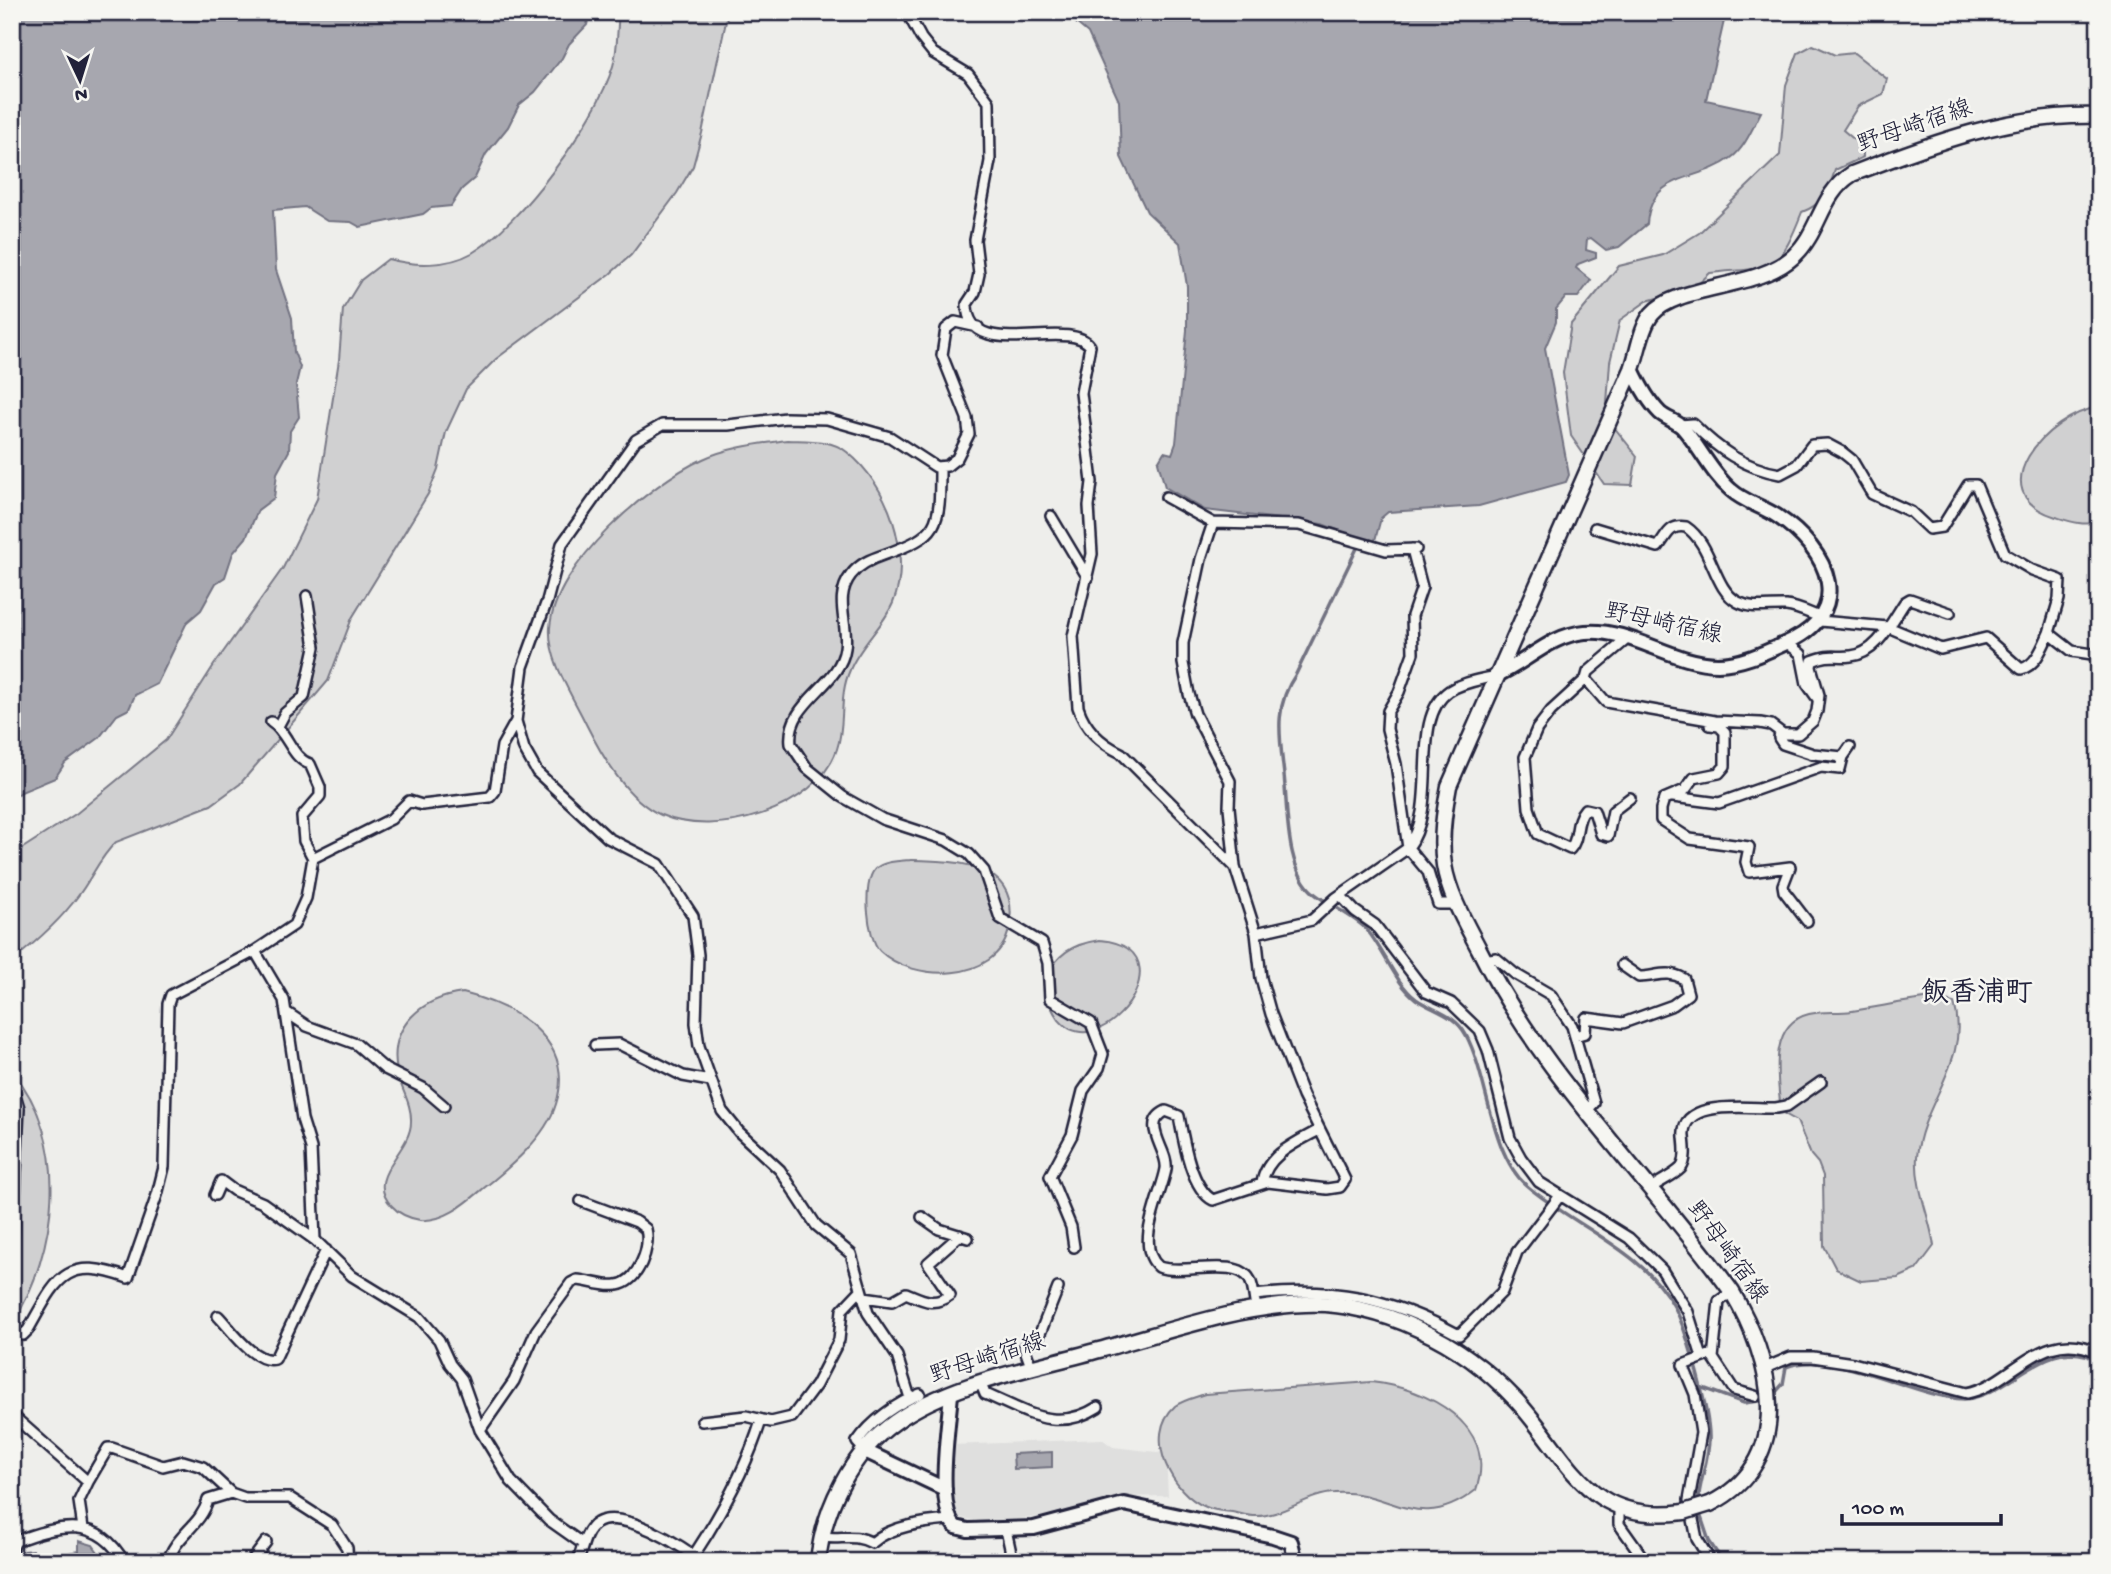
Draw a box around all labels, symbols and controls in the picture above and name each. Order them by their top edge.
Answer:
north arrow [46,46,116,116]
text: N [74,82,88,105]
street label: 野母崎宿線 [1853,94,1976,161]
street label: 野母崎宿線 [1601,597,1725,652]
district label: 飯香浦町 [1921,977,2033,1011]
street label: 野母崎宿線 [1679,1195,1774,1310]
street label: 野母崎宿線 [926,1327,1050,1392]
scale bar [1842,1483,2001,1527]
text: 100 m [1851,1498,1904,1523]

